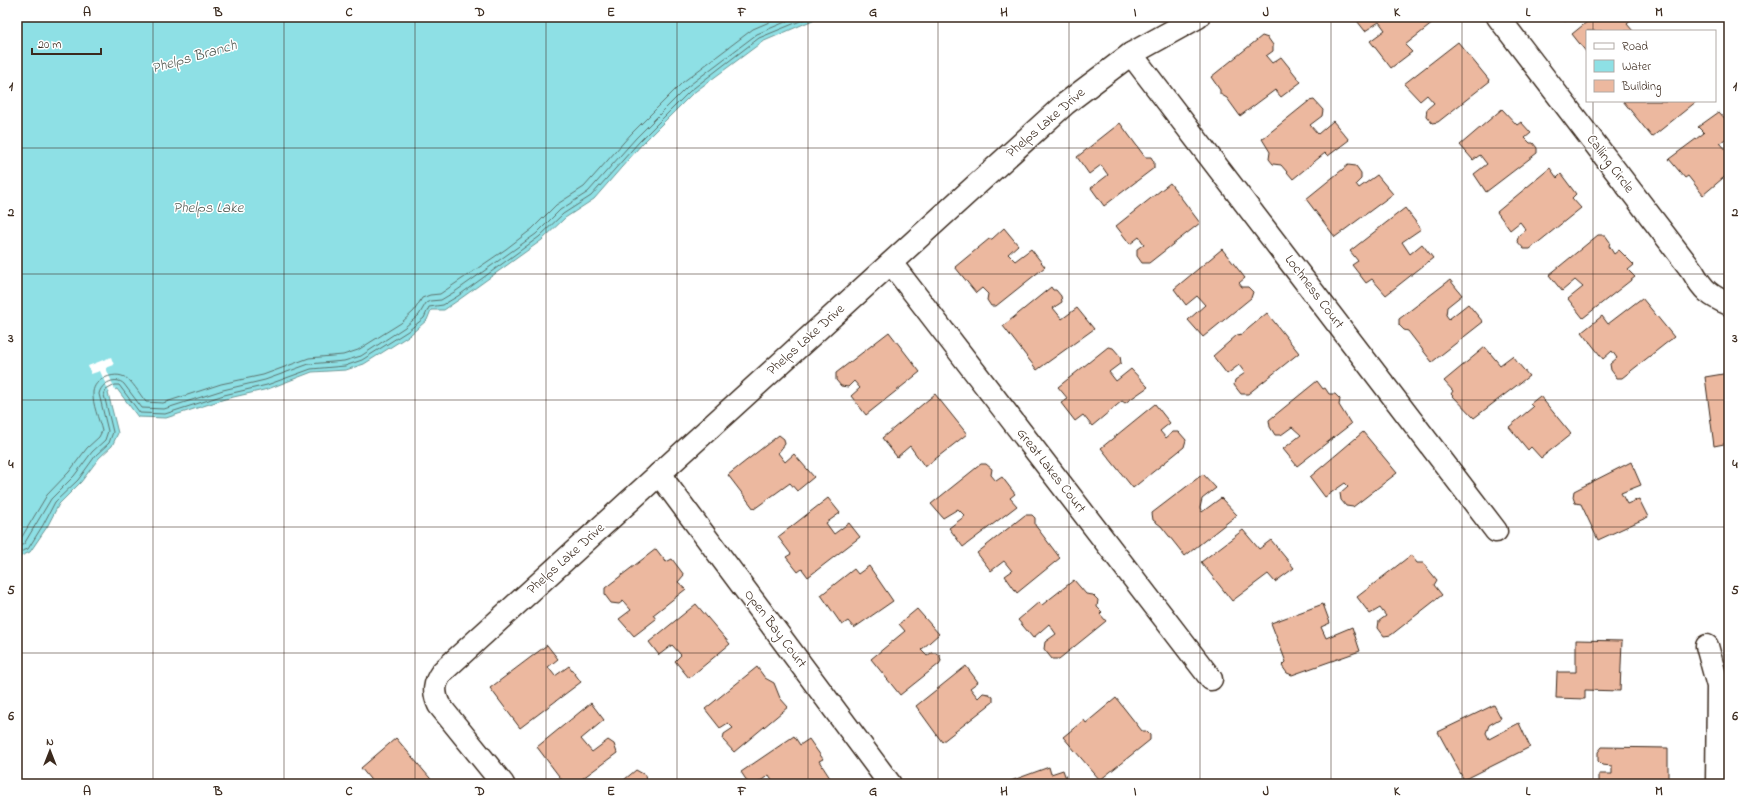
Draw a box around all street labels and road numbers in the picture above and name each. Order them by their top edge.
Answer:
street label: Phelps Lake Drive [1002,82,1091,163]
street label: Calling Circle [1580,130,1639,199]
street label: Lochness Court [1279,250,1349,334]
street label: Phelps Lake Drive [762,299,850,381]
street label: Great Lakes Court [1011,424,1091,518]
street label: Phelps Lake Drive [522,518,610,600]
street label: Open Bay Court [738,585,812,674]

